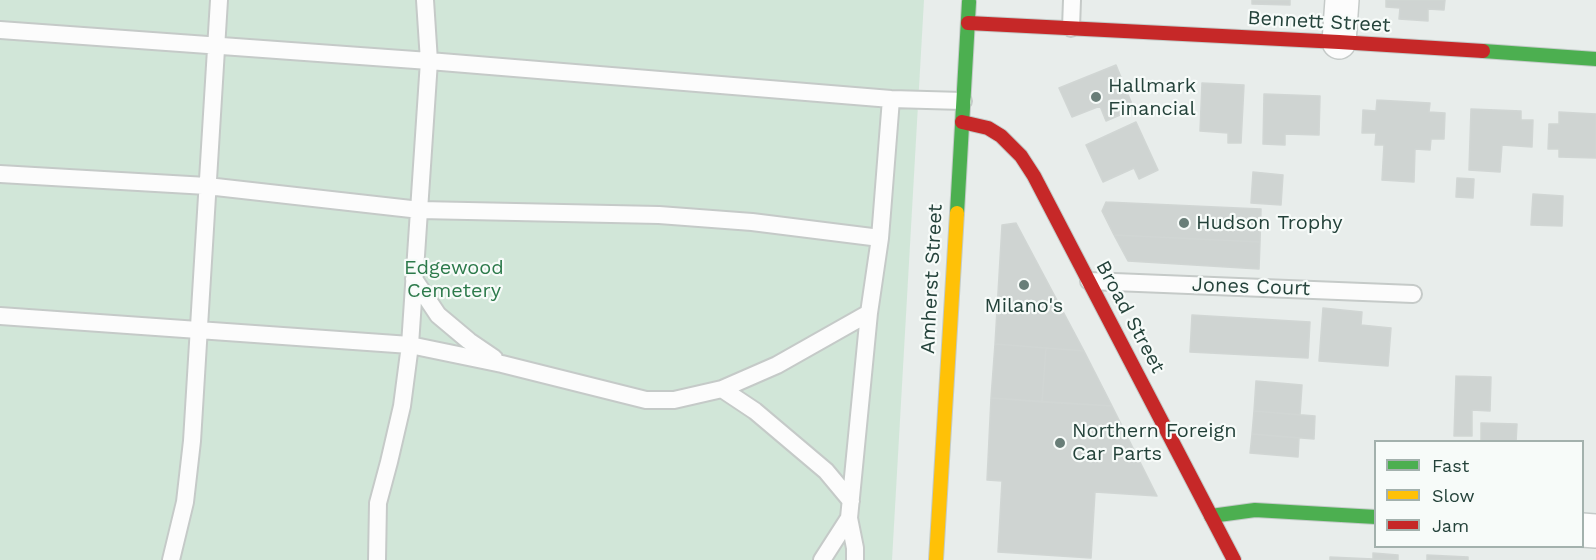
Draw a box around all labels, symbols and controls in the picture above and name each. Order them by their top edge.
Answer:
street label: Bennett Street [1247,6,1391,38]
place label: Hallmark Financial [1108,74,1196,121]
marker: Hallmark Financial [1089,90,1103,104]
street label: Amherst Street [916,204,948,354]
place label: Hudson Trophy [1196,211,1343,235]
marker: Hudson Trophy [1177,216,1191,230]
park label: Edgewood Cemetery [404,256,504,303]
street label: Broad Street [1090,257,1170,377]
street label: Jones Court [1191,273,1311,301]
marker: Milano's [1017,278,1031,292]
place label: Milano's [985,294,1063,318]
place label: Northern Foreign Car Parts [1072,419,1237,466]
marker: Northern Foreign Car Parts [1053,436,1067,450]
legend [1374,440,1584,548]
text: Fast [1432,455,1469,476]
text: Slow [1432,485,1475,506]
text: Jam [1432,515,1469,536]

